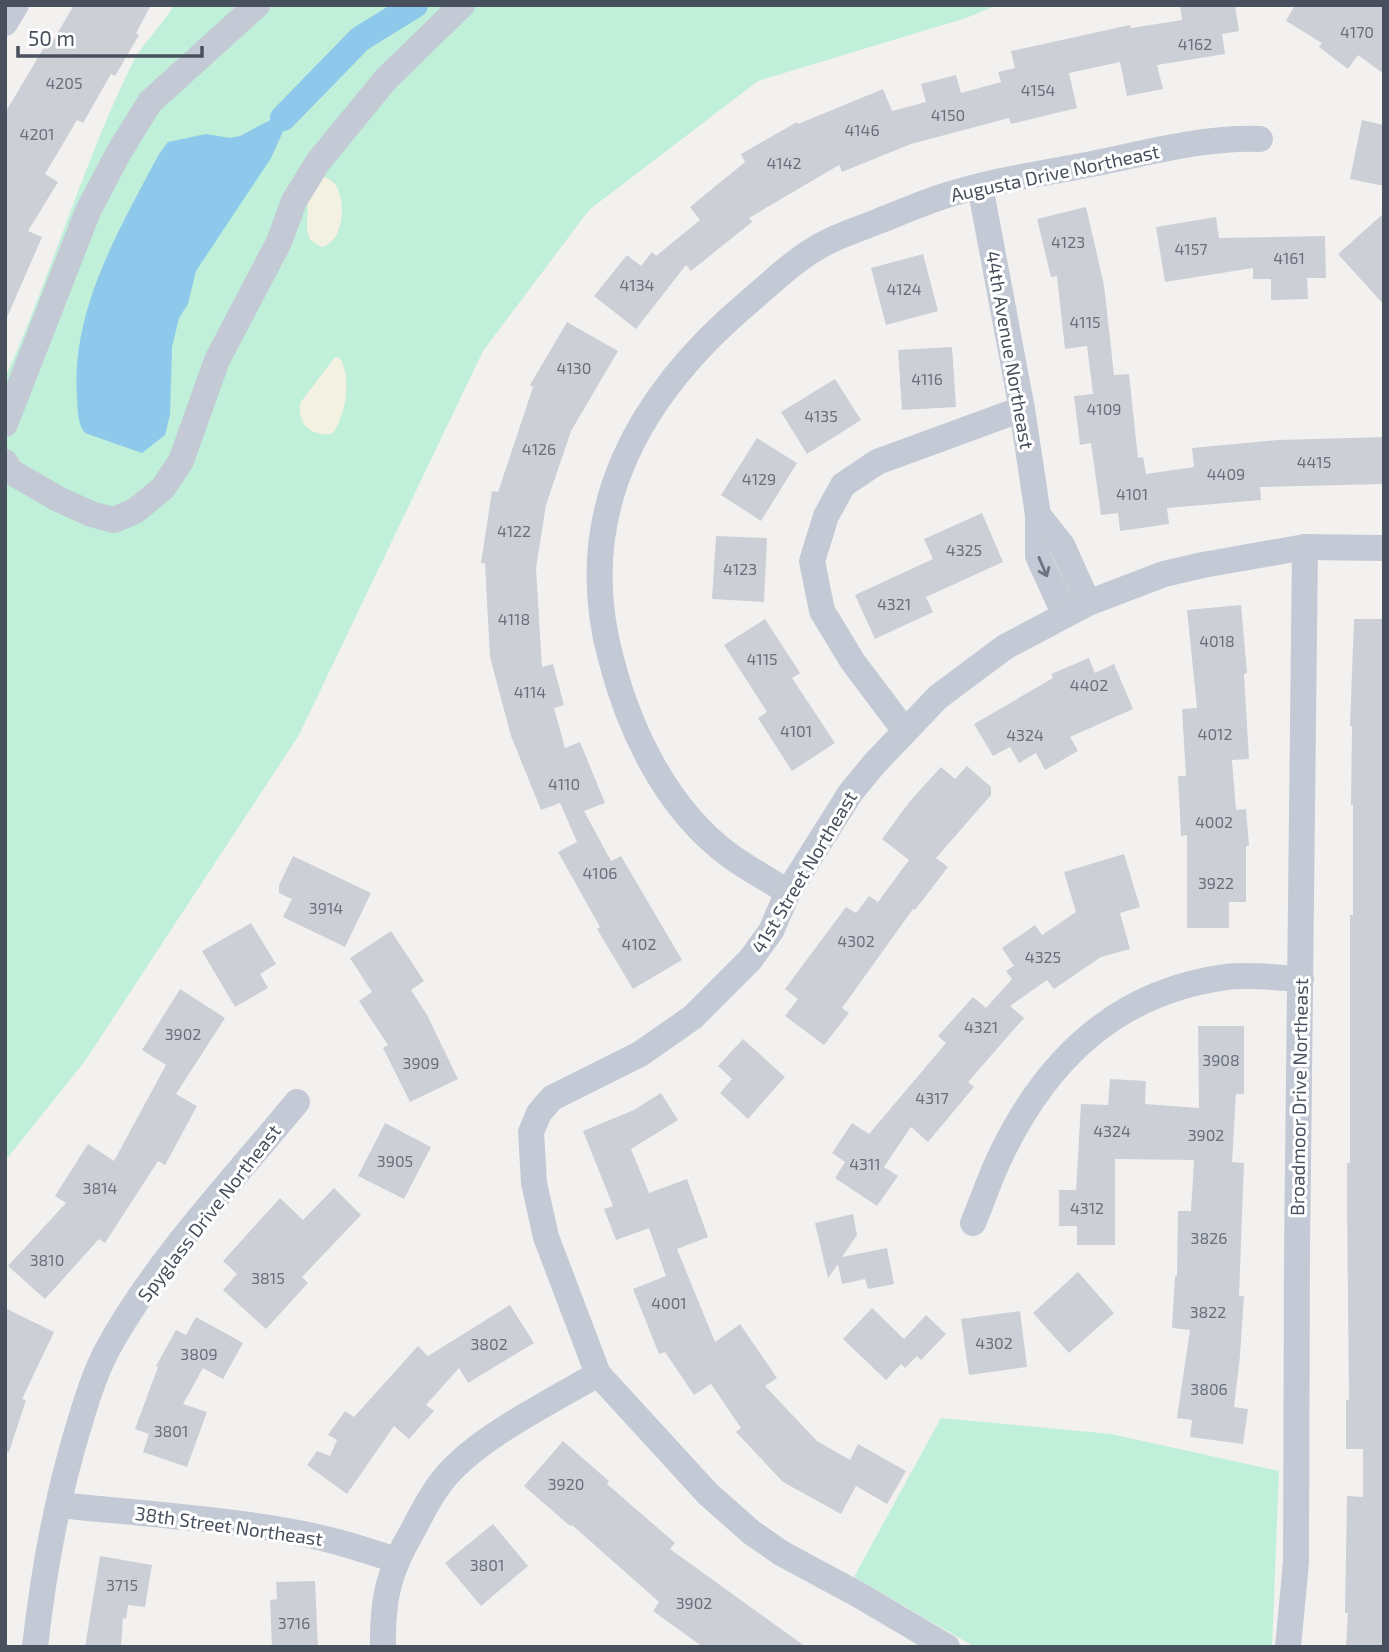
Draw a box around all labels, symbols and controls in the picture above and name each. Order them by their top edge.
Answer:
scale bar [18,14,201,58]
house number: 4170 [1340,22,1374,41]
text: 50 m [28,25,75,50]
house number: 4162 [1178,34,1212,53]
house number: 4205 [45,73,83,92]
house number: 4154 [1021,80,1055,99]
house number: 4150 [931,105,965,124]
house number: 4146 [844,120,880,139]
house number: 4201 [20,124,54,143]
street label: Augusta Drive Northeast [949,139,1161,206]
house number: 4142 [766,153,802,172]
house number: 4123 [1051,232,1085,251]
house number: 4157 [1175,239,1207,258]
house number: 4161 [1273,248,1305,267]
street label: 44th Avenue Northeast [982,249,1039,451]
house number: 4134 [620,275,655,294]
house number: 4124 [886,279,922,298]
house number: 4115 [1069,312,1101,331]
house number: 4130 [557,358,591,377]
house number: 4116 [911,369,943,388]
house number: 4109 [1086,399,1122,418]
house number: 4135 [804,406,838,425]
house number: 4126 [522,439,556,458]
house number: 4415 [1297,452,1331,471]
house number: 4409 [1207,464,1245,483]
house number: 4129 [742,469,776,488]
house number: 4101 [1116,484,1148,503]
house number: 4122 [497,521,531,540]
house number: 4325 [946,540,982,559]
one-way arrow [1037,555,1050,577]
house number: 4123 [723,559,757,578]
house number: 4321 [877,594,911,613]
house number: 4118 [498,609,530,628]
house number: 4018 [1199,631,1235,650]
house number: 4115 [746,649,778,668]
house number: 4402 [1070,675,1108,694]
house number: 4114 [514,682,546,701]
house number: 4101 [780,721,812,740]
house number: 4012 [1198,724,1232,743]
house number: 4324 [1006,725,1044,744]
house number: 4110 [548,774,580,793]
street label: 41st Street Northeast [746,787,861,957]
house number: 4002 [1195,812,1233,831]
house number: 4106 [582,863,618,882]
house number: 3922 [1198,873,1234,892]
house number: 3914 [309,898,343,917]
house number: 4302 [837,931,875,950]
house number: 4102 [622,934,656,953]
house number: 4325 [1025,947,1061,966]
street label: Broadmoor Drive Northeast [1285,978,1312,1216]
house number: 4321 [964,1017,998,1036]
house number: 3902 [165,1024,201,1043]
house number: 3908 [1202,1050,1240,1069]
house number: 3909 [403,1053,439,1072]
house number: 4317 [915,1088,949,1107]
street label: Spyglass Drive Northeast [132,1119,285,1306]
house number: 4324 [1093,1121,1131,1140]
house number: 3902 [1188,1125,1224,1144]
house number: 3905 [377,1151,413,1170]
house number: 4311 [849,1154,881,1173]
house number: 3814 [83,1178,118,1197]
house number: 4312 [1070,1198,1104,1217]
house number: 3826 [1191,1228,1227,1247]
house number: 3810 [30,1250,64,1269]
house number: 3815 [251,1268,285,1287]
house number: 4001 [651,1293,687,1312]
house number: 3822 [1190,1302,1226,1321]
house number: 4302 [975,1333,1013,1352]
house number: 3802 [470,1334,508,1353]
house number: 3809 [180,1344,218,1363]
house number: 3806 [1190,1379,1228,1398]
house number: 3801 [154,1421,188,1440]
house number: 3920 [548,1474,584,1493]
street label: 38th Street Northeast [134,1501,324,1550]
house number: 3801 [470,1555,504,1574]
house number: 3715 [106,1575,138,1594]
house number: 3902 [676,1593,712,1612]
house number: 3716 [278,1613,310,1632]

